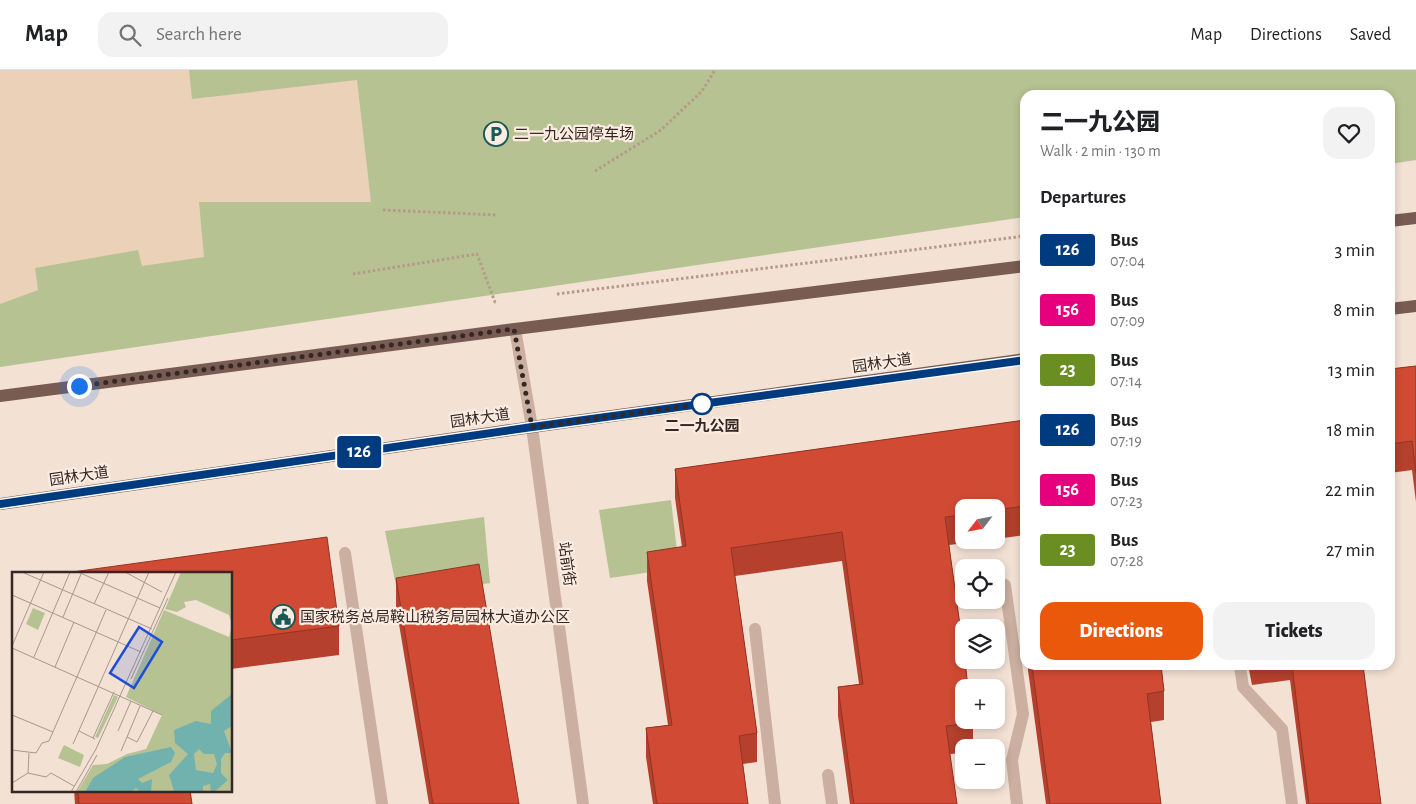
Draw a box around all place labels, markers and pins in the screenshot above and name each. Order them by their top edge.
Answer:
parking icon: 二一九公园停车场 [483,121,509,147]
place label: 二一九公园停车场 [514,126,634,142]
marker: 二一九公园 [691,393,713,415]
place label: 二一九公园 [664,418,740,434]
public building icon: 国家税务总局鞍山税务局园林大道办公区 [270,604,296,630]
place label: 国家税务总局鞍山税务局园林大道办公区 [300,608,570,625]

